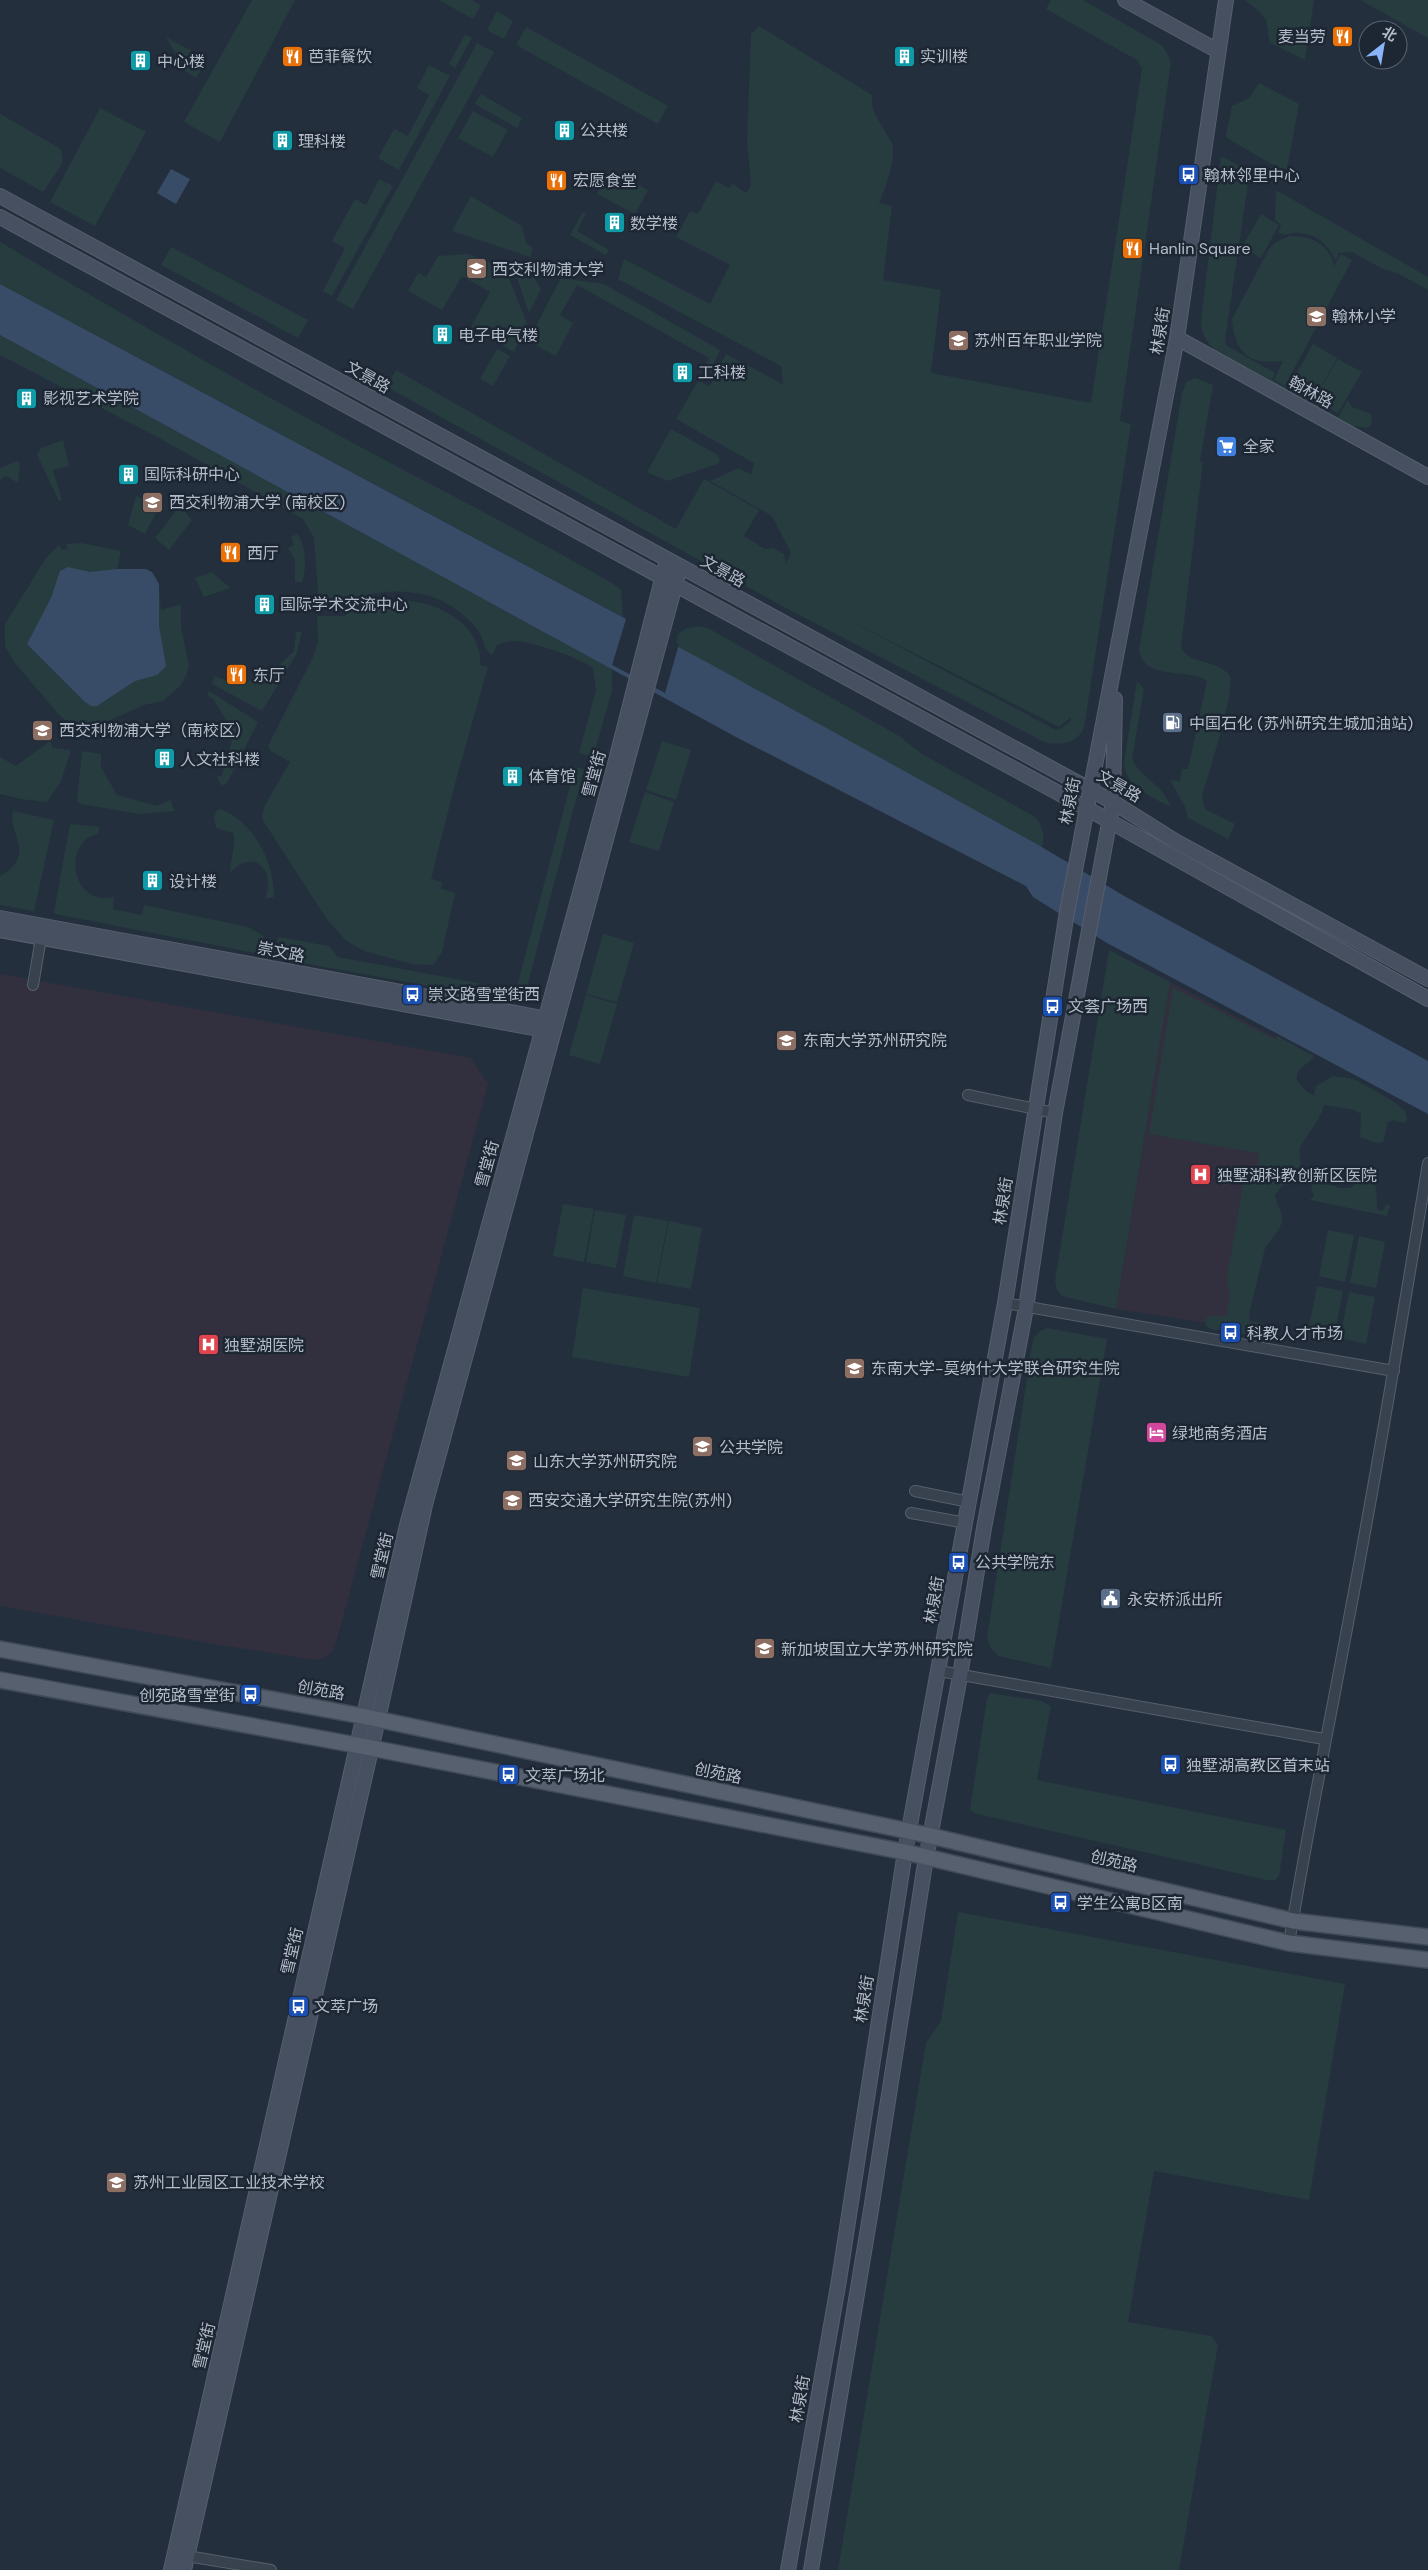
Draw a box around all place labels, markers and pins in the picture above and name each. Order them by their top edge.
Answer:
restaurant icon: 麦当劳 [1330,24,1354,48]
place label: 麦当劳 [1278,26,1326,47]
restaurant icon: 芭菲餐饮 [280,44,304,68]
building icon: 实训楼 [892,44,916,68]
place label: 芭菲餐饮 [308,46,372,67]
place label: 实训楼 [920,46,968,67]
building icon: 中心楼 [129,49,153,73]
place label: 中心楼 [157,51,205,72]
building icon: 公共楼 [552,118,576,142]
place label: 公共楼 [580,120,628,141]
building icon: 理科楼 [270,129,294,153]
place label: 理科楼 [298,131,346,152]
bus stop icon: 翰林邻里中心 [1176,163,1200,187]
place label: 翰林邻里中心 [1204,165,1300,186]
restaurant icon: 宏愿食堂 [545,168,569,192]
place label: 宏愿食堂 [573,170,637,191]
building icon: 数学楼 [602,211,626,235]
place label: 数学楼 [630,213,678,234]
restaurant icon: Hanlin Square [1121,236,1145,260]
place label: Hanlin Square [1149,238,1251,259]
school or university icon: 西交利物浦大学 [464,257,488,281]
place label: 西交利物浦大学 [492,259,604,280]
school or university icon: 翰林小学 [1304,304,1328,328]
place label: 翰林小学 [1332,306,1396,327]
building icon: 电子电气楼 [430,323,454,347]
place label: 电子电气楼 [458,325,538,346]
school or university icon: 苏州百年职业学院 [946,328,970,352]
place label: 苏州百年职业学院 [974,330,1102,351]
building icon: 工科楼 [670,360,694,384]
place label: 工科楼 [698,362,746,383]
building icon: 影视艺术学院 [15,386,39,410]
place label: 影视艺术学院 [43,388,139,409]
supermarket icon: 全家 [1215,434,1239,458]
place label: 全家 [1243,436,1275,457]
building icon: 国际科研中心 [116,462,140,486]
place label: 国际科研中心 [144,464,240,485]
school or university icon: 西交利物浦大学 (南校区) [141,490,165,514]
place label: 西交利物浦大学 (南校区) [169,492,345,513]
restaurant icon: 西厅 [219,541,243,565]
place label: 西厅 [247,543,279,564]
building icon: 国际学术交流中心 [252,592,276,616]
place label: 国际学术交流中心 [280,594,408,615]
restaurant icon: 东厅 [225,663,249,687]
place label: 东厅 [253,665,285,686]
fuel station icon: 中国石化 (苏州研究生城加油站) [1161,711,1185,735]
place label: 中国石化 (苏州研究生城加油站) [1189,713,1413,734]
school or university icon: 西交利物浦大学（南校区） [31,718,55,742]
place label: 西交利物浦大学（南校区） [59,720,251,741]
building icon: 人文社科楼 [152,747,176,771]
place label: 人文社科楼 [180,749,260,770]
building icon: 体育馆 [500,764,524,788]
place label: 体育馆 [528,766,576,787]
building icon: 设计楼 [141,869,165,893]
place label: 设计楼 [169,871,217,892]
bus stop icon: 崇文路雪堂街西 [400,982,424,1006]
place label: 崇文路雪堂街西 [428,984,540,1005]
bus stop icon: 文荟广场西 [1040,994,1064,1018]
place label: 文荟广场西 [1068,996,1148,1017]
school or university icon: 东南大学苏州研究院 [775,1028,799,1052]
place label: 东南大学苏州研究院 [803,1030,947,1051]
hospital icon: 独墅湖科教创新区医院 [1189,1163,1213,1187]
place label: 独墅湖科教创新区医院 [1217,1165,1377,1186]
bus stop icon: 科教人才市场 [1219,1321,1243,1345]
place label: 科教人才市场 [1247,1323,1343,1344]
hospital icon: 独墅湖医院 [196,1333,220,1357]
place label: 独墅湖医院 [224,1335,304,1356]
school or university icon: 东南大学-莫纳什大学联合研究生院 [843,1356,867,1380]
place label: 东南大学-莫纳什大学联合研究生院 [871,1358,1120,1379]
hotel icon: 绿地商务酒店 [1144,1421,1168,1445]
place label: 绿地商务酒店 [1172,1423,1268,1444]
school or university icon: 公共学院 [691,1435,715,1459]
place label: 公共学院 [719,1437,783,1458]
school or university icon: 山东大学苏州研究院 [505,1449,529,1473]
place label: 山东大学苏州研究院 [533,1451,677,1472]
school or university icon: 西安交通大学研究生院(苏州) [500,1488,524,1512]
place label: 西安交通大学研究生院(苏州) [528,1490,732,1511]
bus stop icon: 公共学院东 [947,1550,971,1574]
place label: 公共学院东 [975,1552,1055,1573]
public building icon: 永安桥派出所 [1099,1587,1123,1611]
place label: 永安桥派出所 [1127,1589,1223,1610]
school or university icon: 新加坡国立大学苏州研究院 [753,1637,777,1661]
place label: 新加坡国立大学苏州研究院 [781,1639,973,1660]
bus stop icon: 创苑路雪堂街 [239,1683,263,1707]
place label: 创苑路雪堂街 [139,1685,235,1706]
bus stop icon: 独墅湖高教区首末站 [1158,1753,1182,1777]
place label: 独墅湖高教区首末站 [1186,1755,1330,1776]
bus stop icon: 文萃广场北 [497,1763,521,1787]
place label: 文萃广场北 [525,1765,605,1786]
bus stop icon: 学生公寓B区南 [1049,1891,1073,1915]
place label: 学生公寓B区南 [1077,1893,1183,1914]
bus stop icon: 文萃广场 [286,1994,310,2018]
place label: 文萃广场 [314,1996,378,2017]
school or university icon: 苏州工业园区工业技术学校 [105,2170,129,2194]
place label: 苏州工业园区工业技术学校 [133,2172,325,2193]

